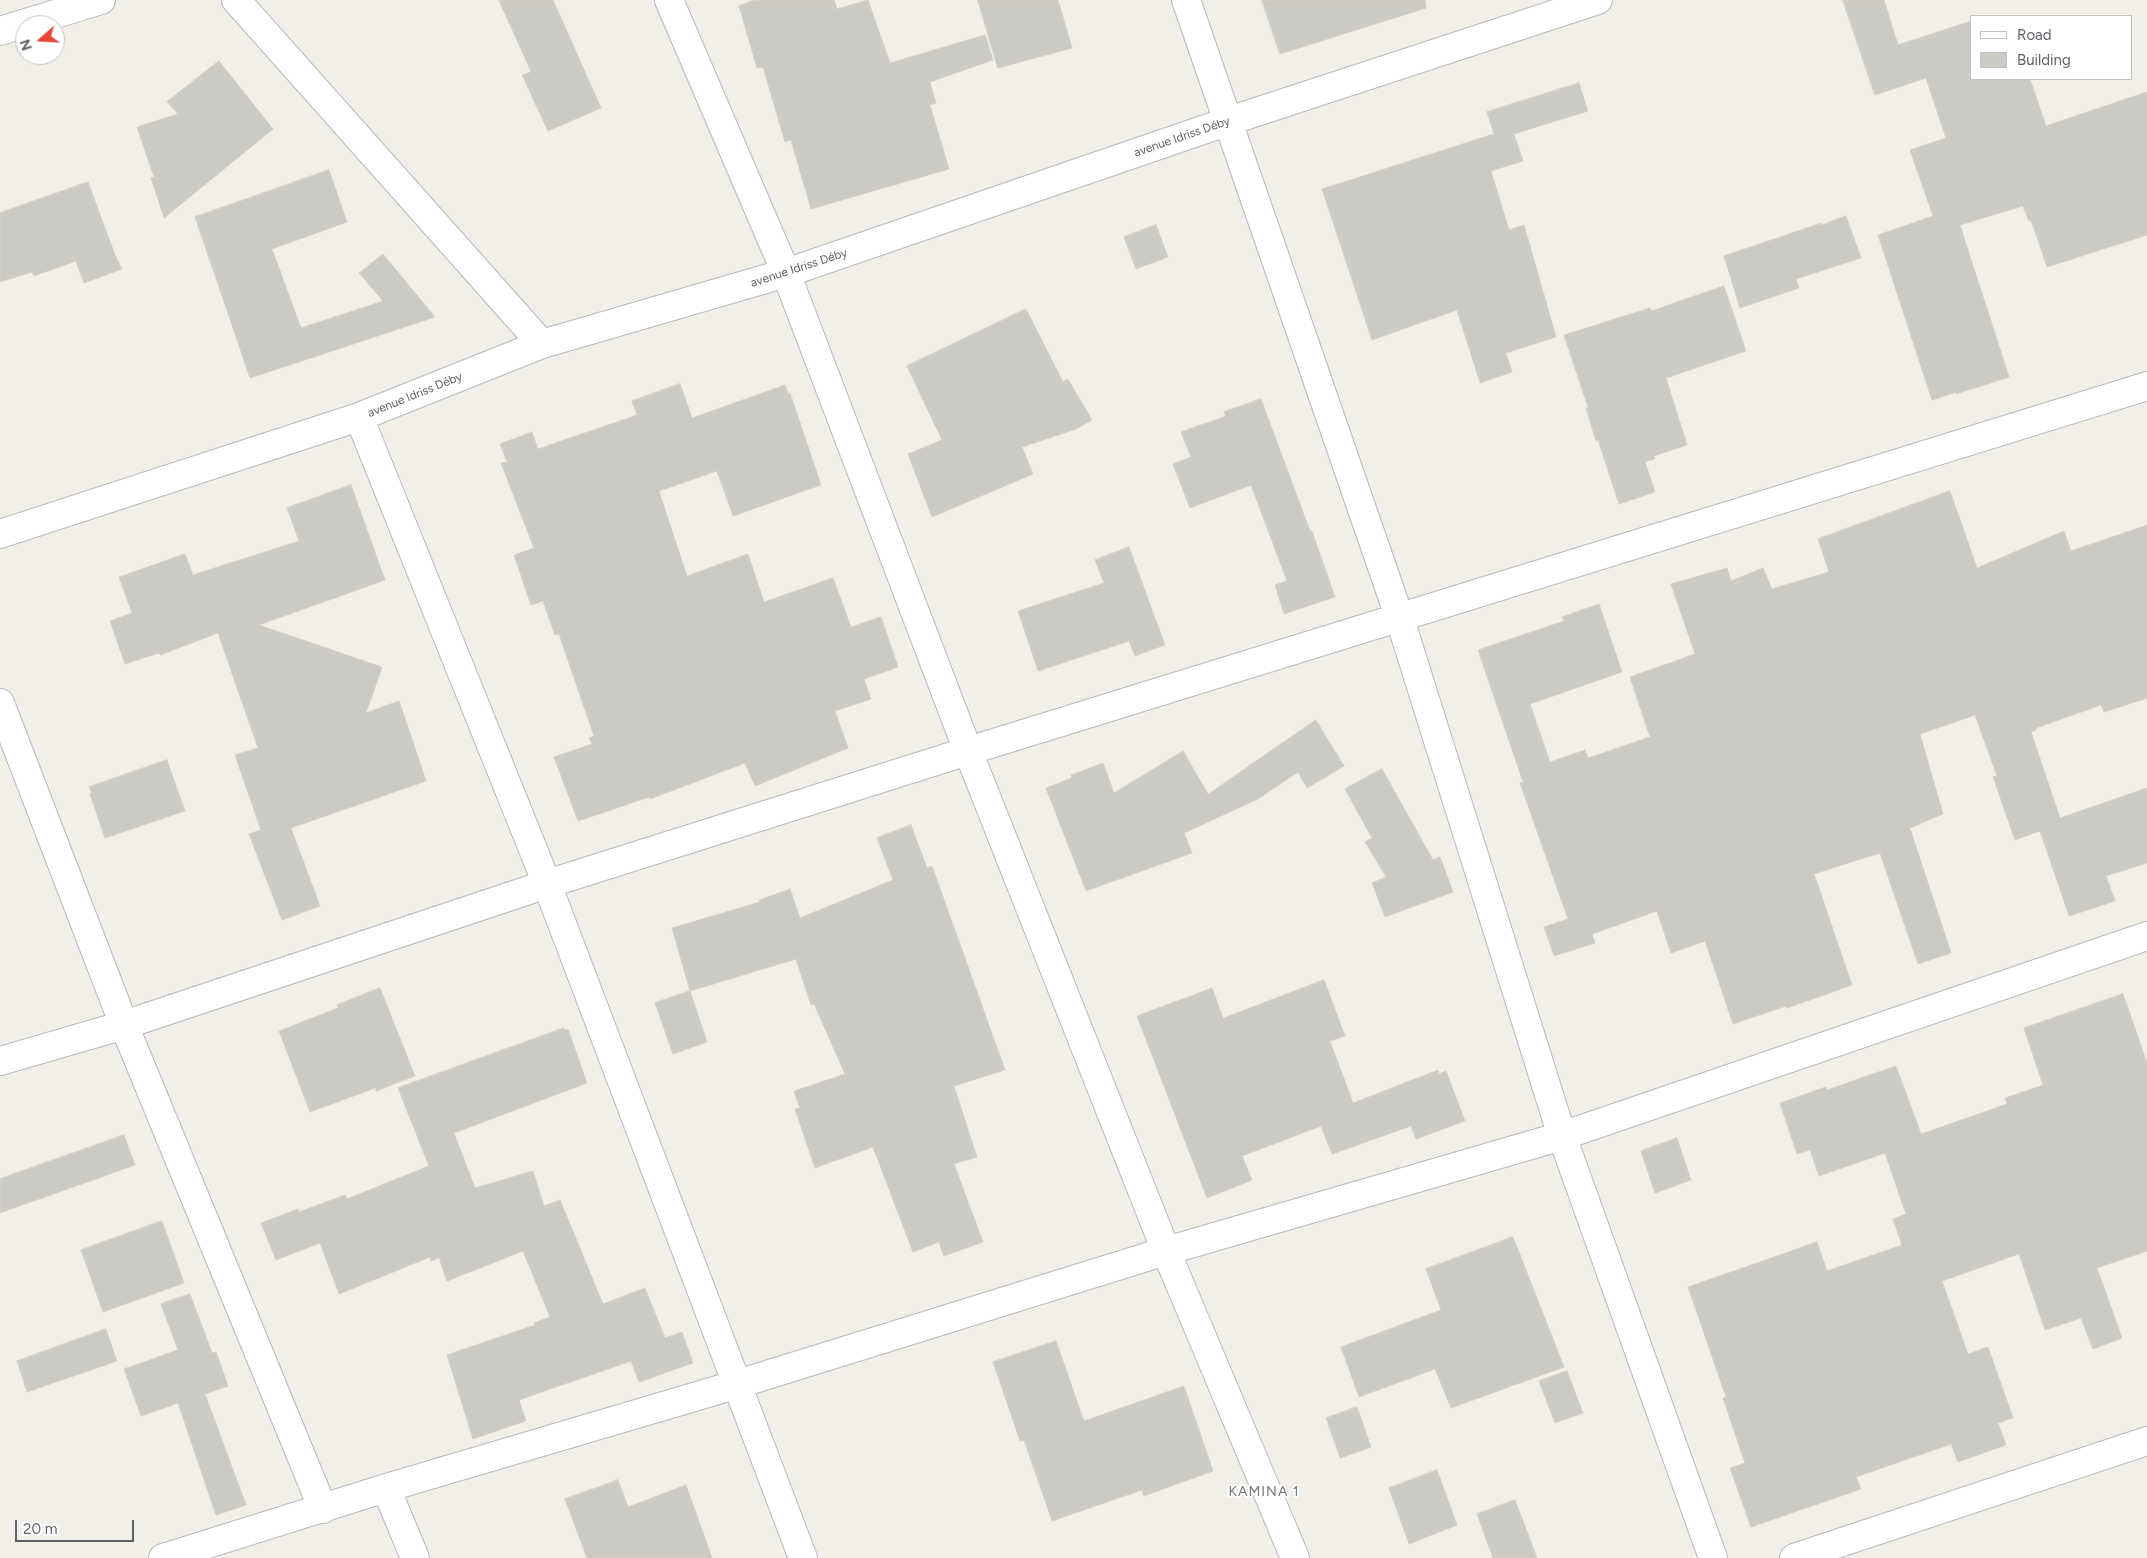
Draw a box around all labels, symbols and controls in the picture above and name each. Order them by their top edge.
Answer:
north arrow [15,15,65,65]
legend [1970,15,2132,80]
text: Road [2017,26,2052,44]
text: N [16,37,36,53]
text: Building [2017,51,2071,69]
street label: avenue Idriss Déby [1132,114,1232,160]
street label: avenue Idriss Déby [749,246,849,290]
street label: avenue Idriss Déby [366,369,464,421]
district label: KAMINA 1 [1227,1484,1301,1500]
scale bar [18,1510,136,1542]
text: 20 m [23,1520,57,1538]

